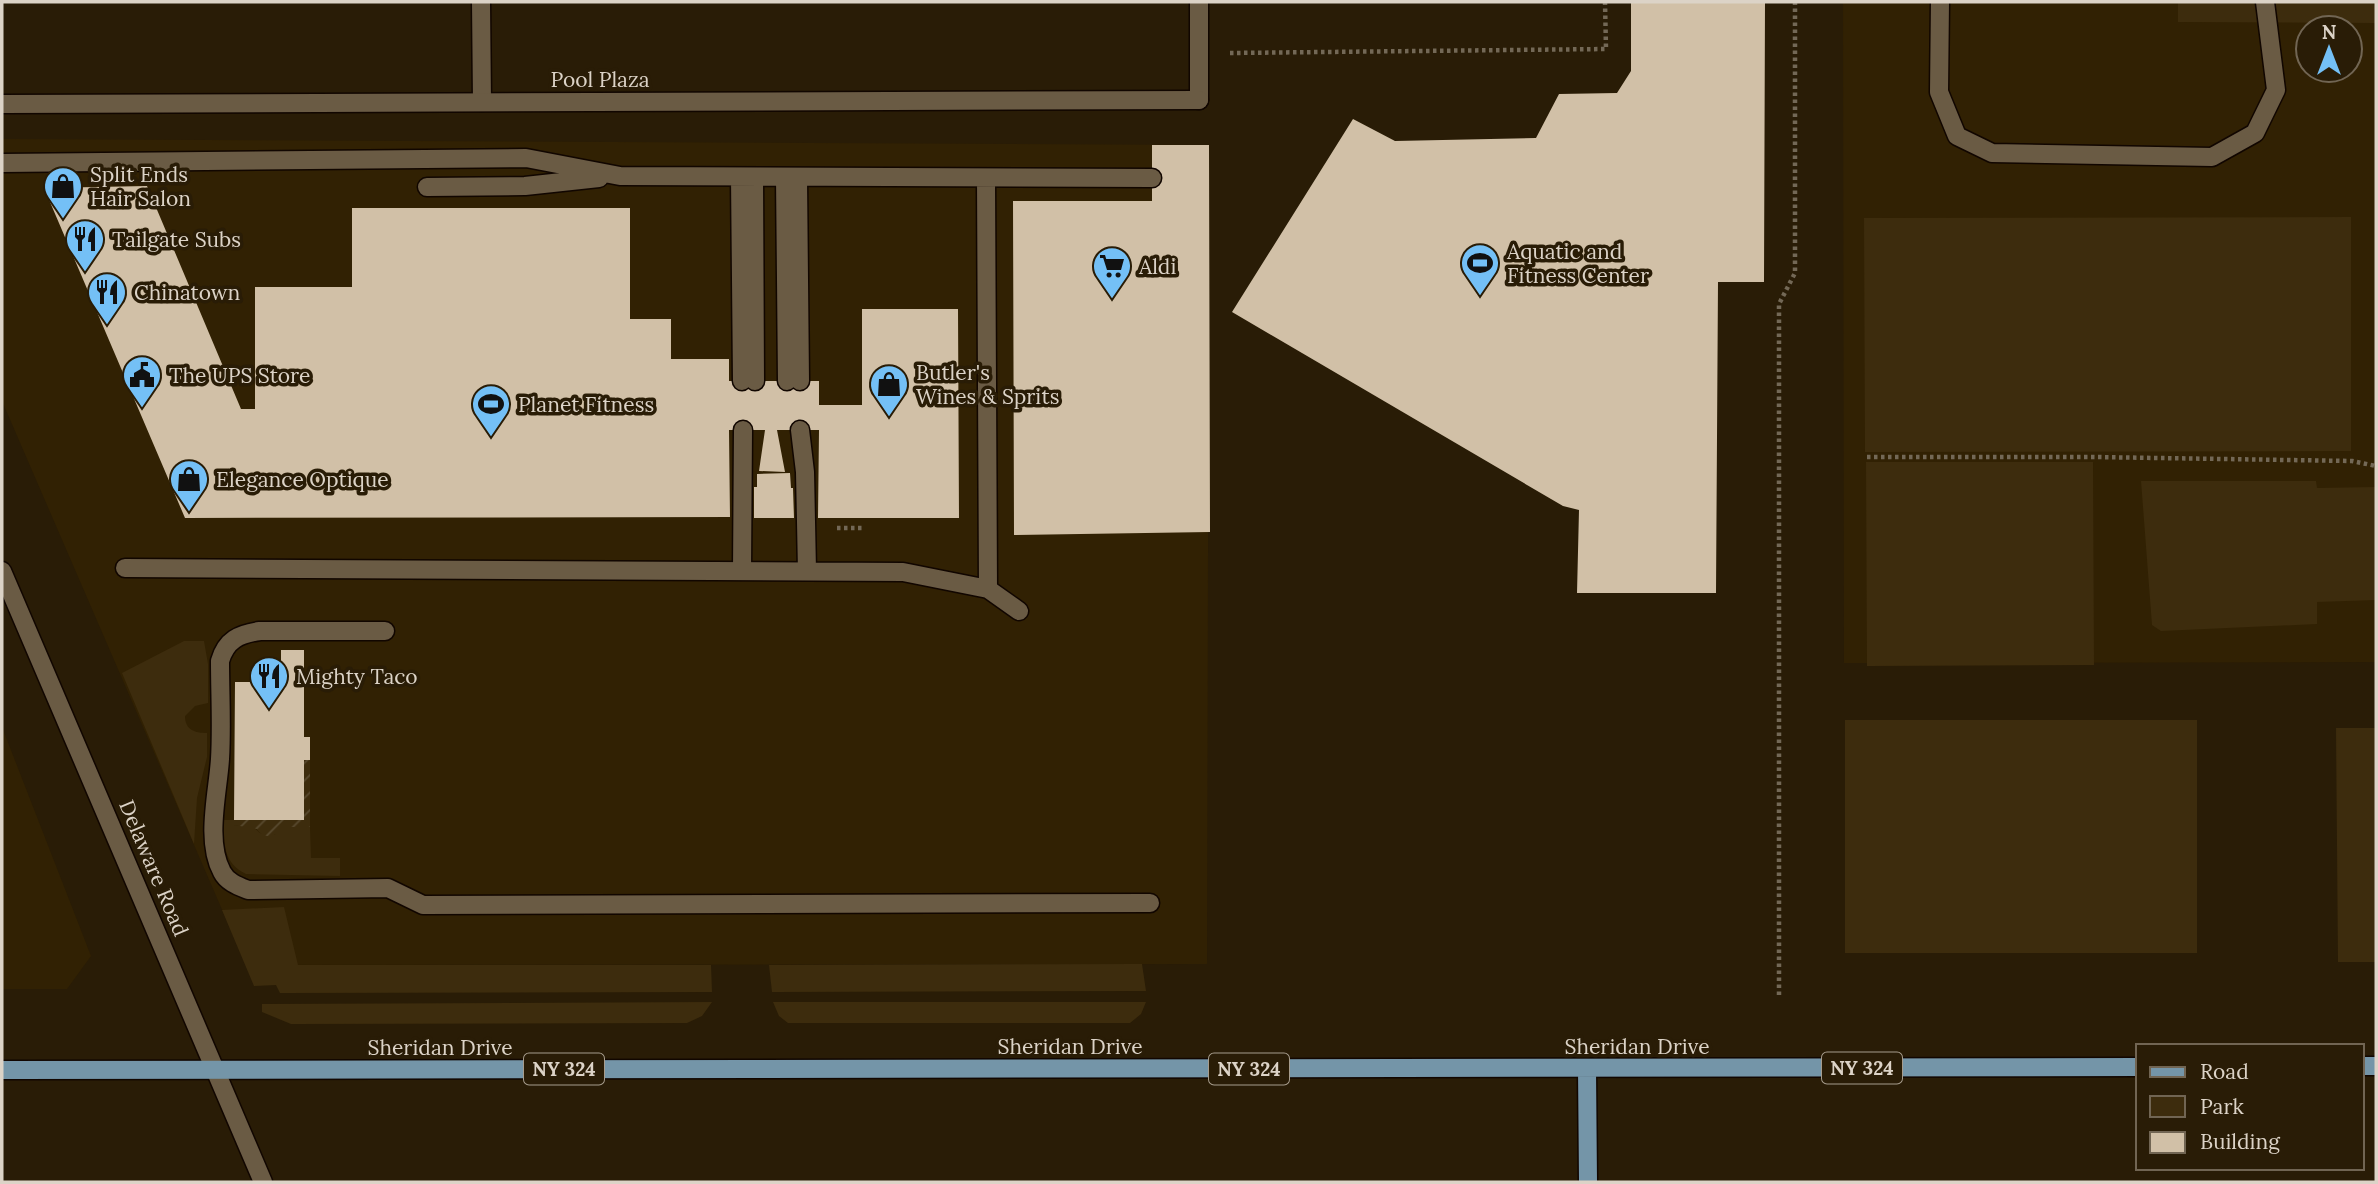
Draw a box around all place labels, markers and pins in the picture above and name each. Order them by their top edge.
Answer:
place label: Split Ends Hair Salon [90,161,191,212]
shop icon: Split Ends Hair Salon [42,165,84,220]
restaurant icon: Tailgate Subs [64,218,106,273]
place label: Tailgate Subs [112,226,241,253]
place label: Aquatic and Fitness Center [1506,238,1649,289]
sports icon: Aquatic and Fitness Center [1459,242,1501,297]
supermarket icon: Aldi [1091,245,1133,300]
place label: Aldi [1138,253,1176,280]
restaurant icon: Chinatown [86,271,128,326]
place label: Chinatown [134,279,241,306]
public building icon: The UPS Store [121,354,163,409]
place label: Butler's Wines & Sprits [916,359,1059,410]
place label: The UPS Store [169,362,310,389]
shop icon: Butler's Wines & Sprits [868,363,910,418]
sports icon: Planet Fitness [470,383,512,438]
place label: Planet Fitness [518,391,654,418]
shop icon: Elegance Optique [168,458,210,513]
place label: Elegance Optique [216,466,389,493]
restaurant icon: Mighty Taco [248,655,290,710]
place label: Mighty Taco [296,663,418,690]

